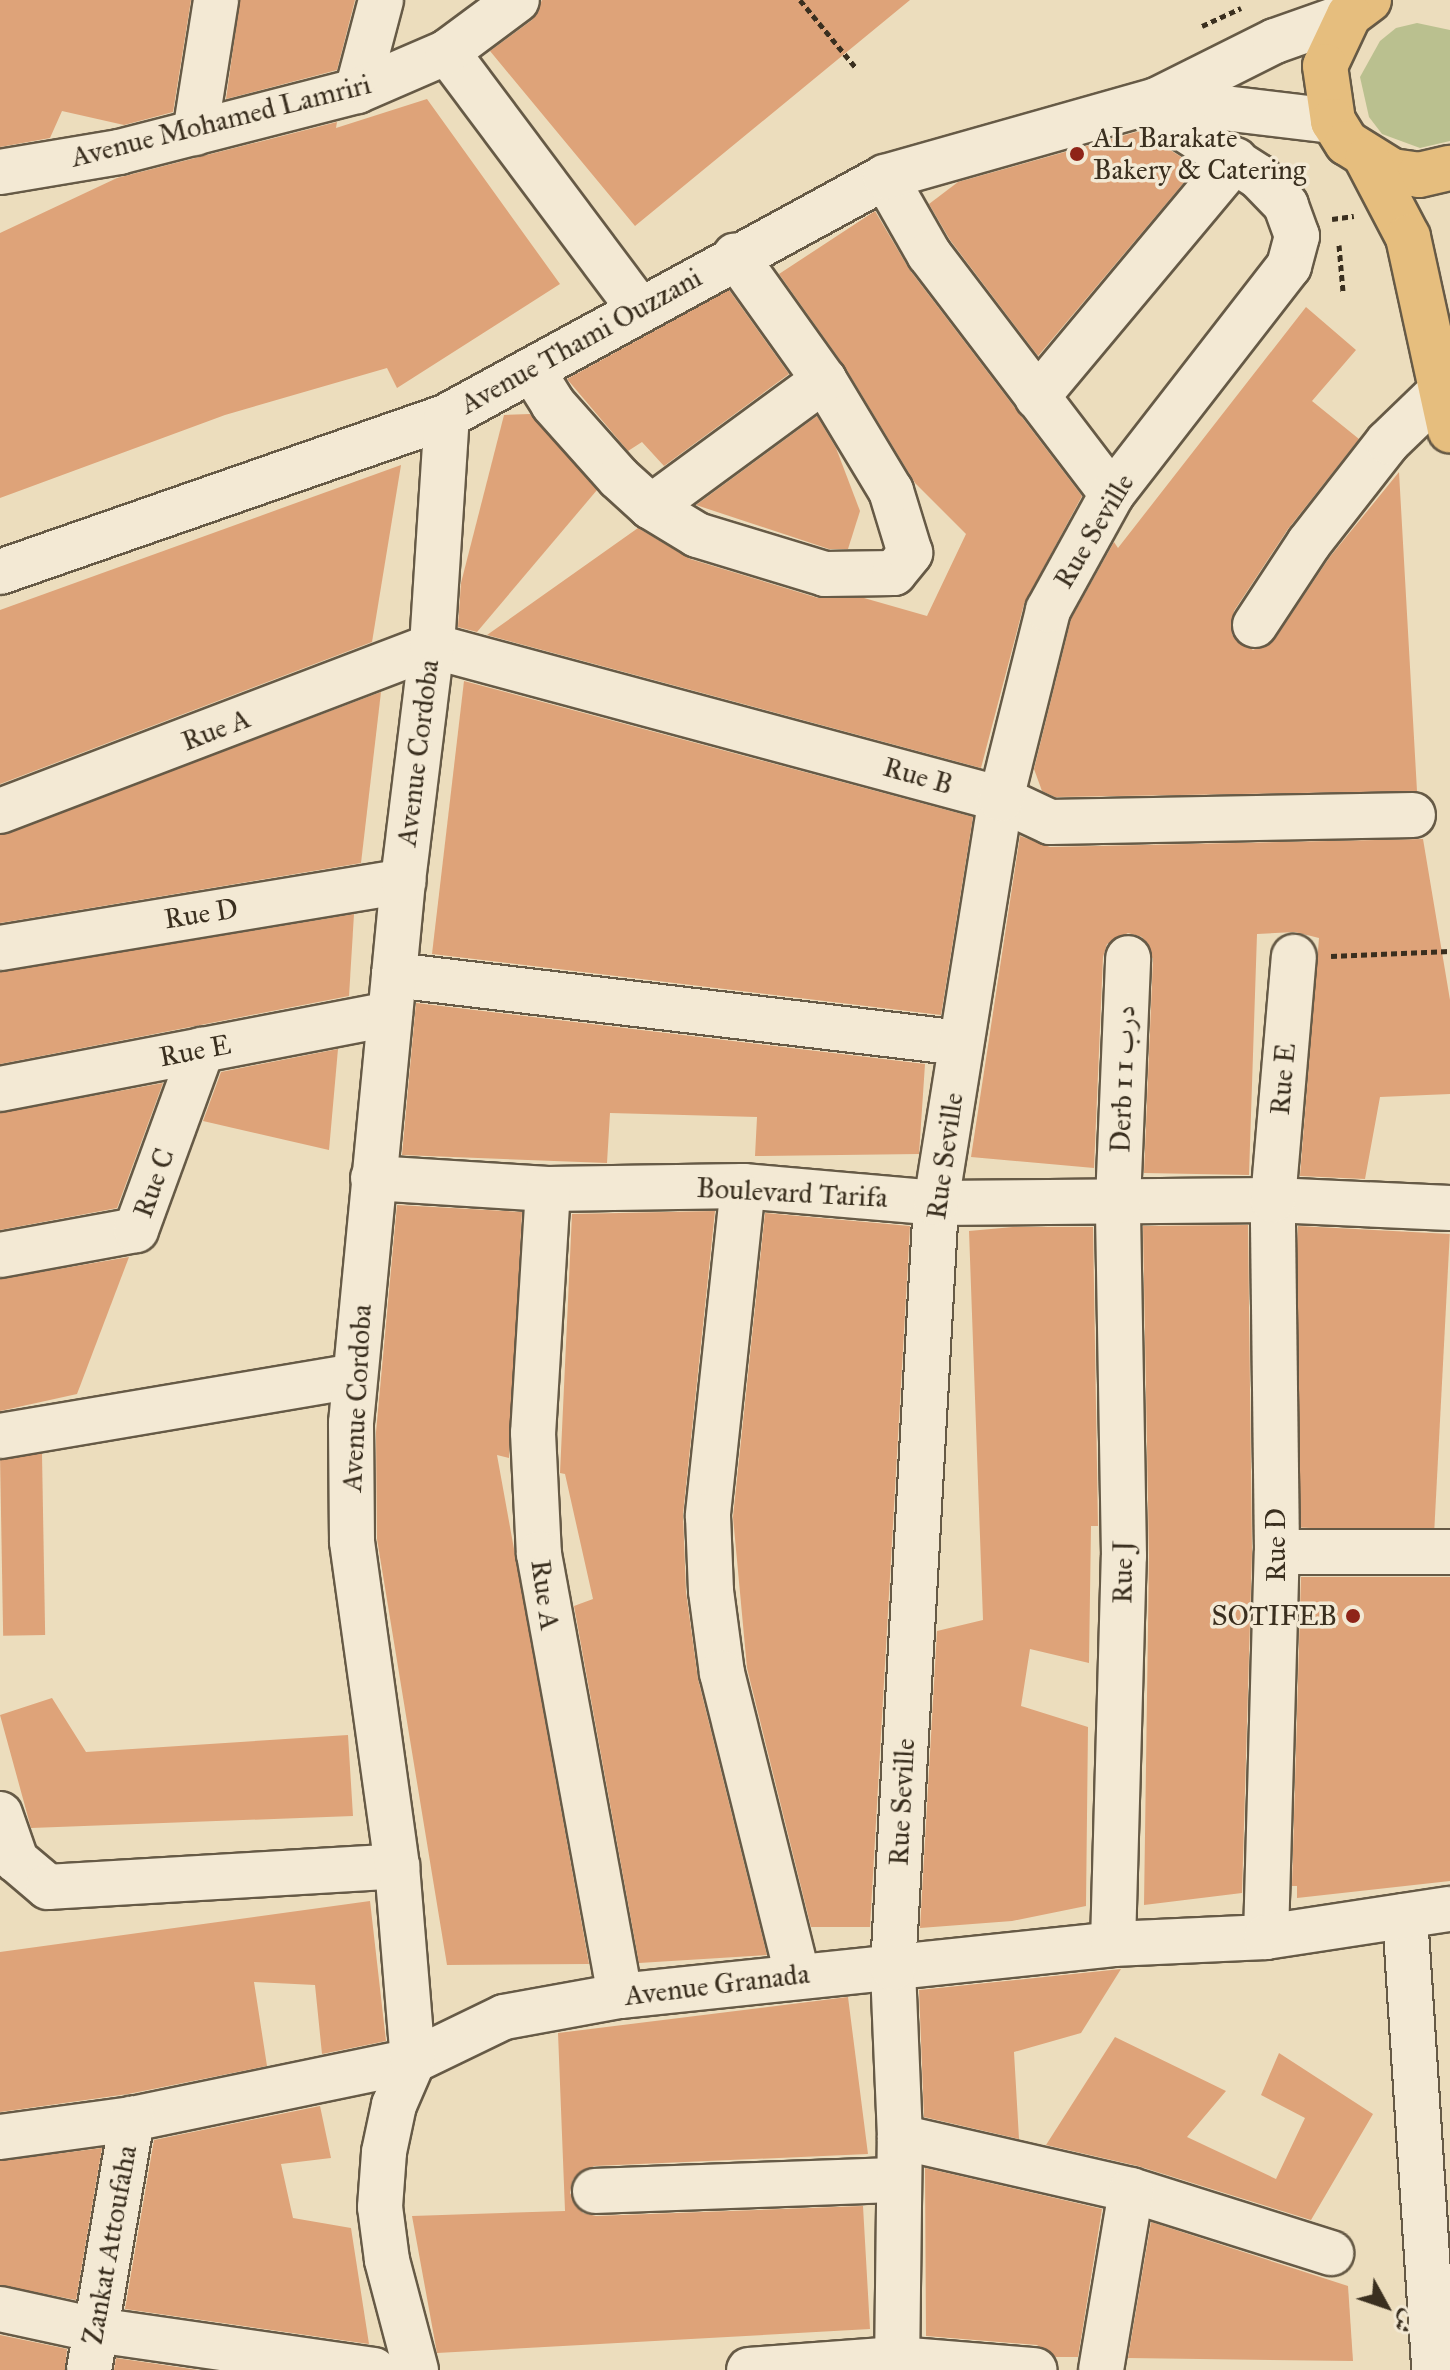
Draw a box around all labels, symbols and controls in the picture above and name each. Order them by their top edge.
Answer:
street label: Avenue Mohamed Lamriri [68,67,374,175]
place label: AL Barakate Bakery & Catering [1093,121,1306,187]
marker: AL Barakate Bakery & Catering [1068,145,1086,163]
street label: Avenue Thami Ouzzani [454,261,708,421]
street label: Rue Seville [1047,468,1141,594]
street label: Avenue Cordoba [390,658,446,848]
street label: Rue A [177,702,255,758]
street label: Rue B [879,750,957,802]
street label: Rue D [162,892,240,936]
street label: Derb 1 درب 1 [1104,1005,1142,1153]
street label: Rue E [156,1028,234,1074]
street label: Rue E [1263,1042,1303,1116]
street label: Rue Seville [919,1090,971,1222]
street label: Rue C [126,1144,182,1222]
street label: Boulevard Tarifa [696,1171,888,1215]
street label: Avenue Cordoba [335,1303,379,1493]
street label: Rue D [1259,1508,1293,1582]
street label: Rue J [1106,1540,1140,1604]
street label: Rue A [523,1558,567,1632]
place label: SOTIFEB [1211,1599,1337,1633]
marker: SOTIFEB [1344,1607,1362,1625]
street label: Rue Seville [882,1737,922,1867]
street label: Avenue Granada [623,1957,811,2013]
street label: Zankat Attoufaha [76,2143,144,2347]
north arrow [1346,2266,1426,2346]
text: ش [1387,2305,1422,2339]

